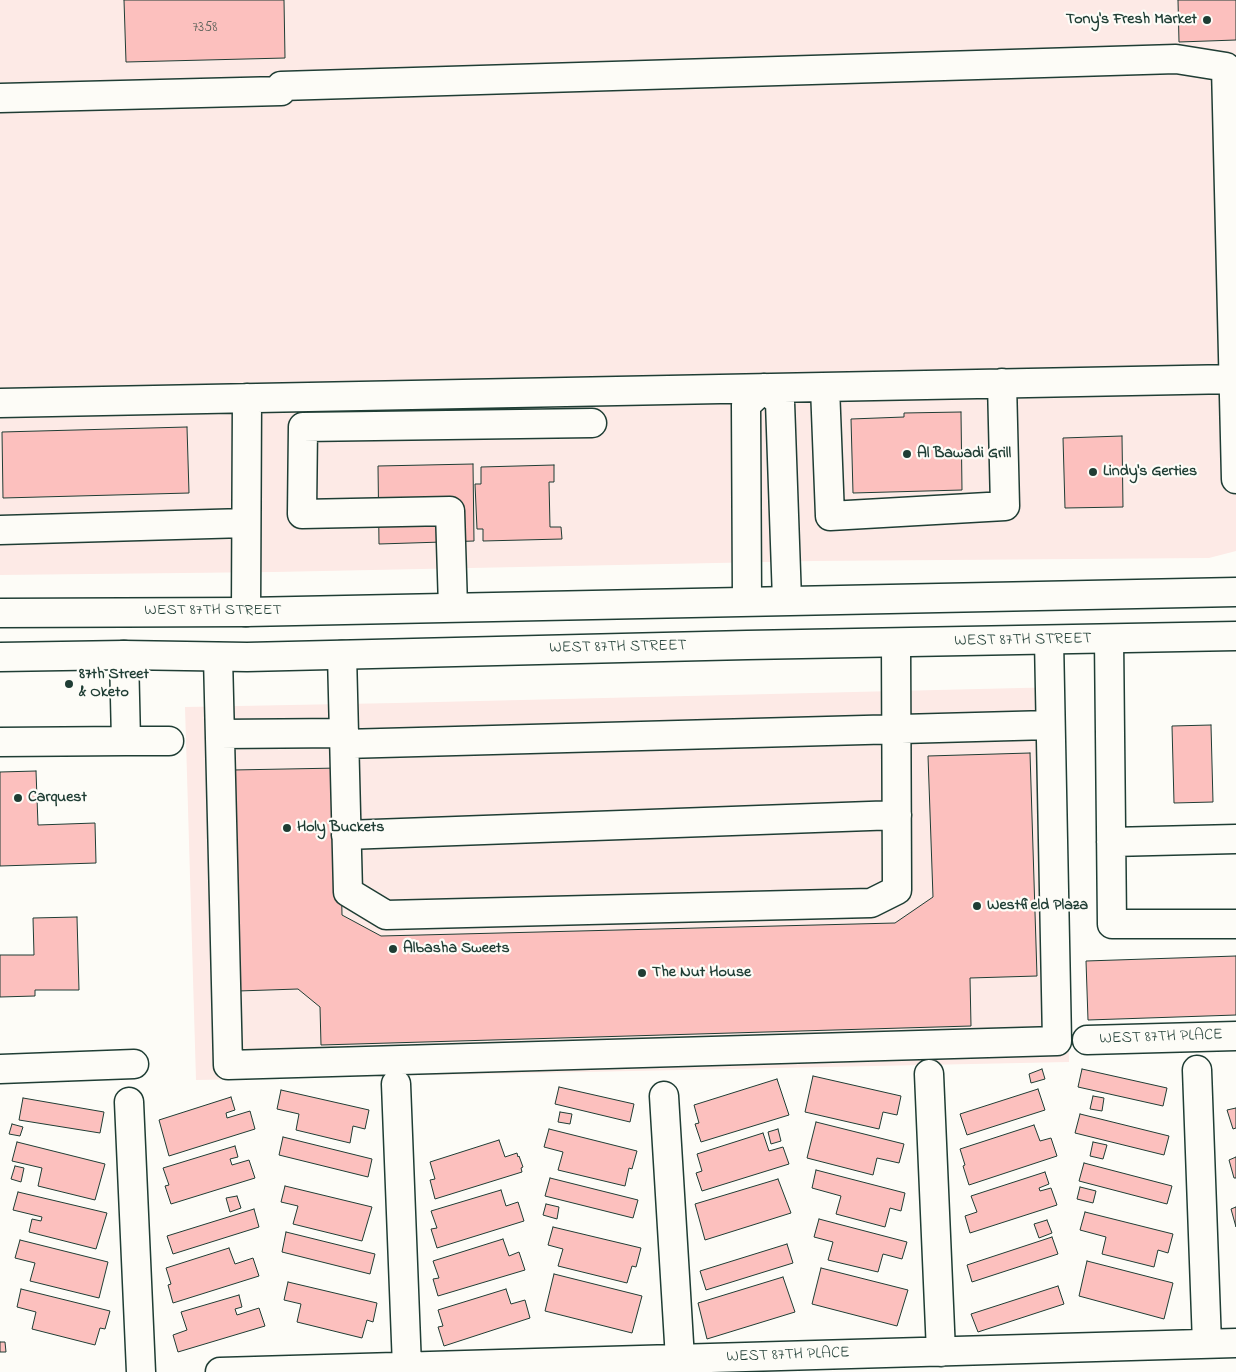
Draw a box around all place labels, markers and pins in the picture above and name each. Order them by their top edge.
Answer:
place label: Tony's Fresh Market [1066,10,1197,30]
marker: Tony's Fresh Market [1201,14,1213,26]
place label: Al Bawadi Grill [917,444,1011,464]
marker: Al Bawadi Grill [901,448,913,460]
place label: Lindy's Gerties [1103,462,1197,482]
marker: Lindy's Gerties [1087,466,1099,478]
place label: 87th Street & Oketo [79,665,149,703]
marker: 87th Street & Oketo [63,678,75,690]
place label: Carquest [28,788,87,808]
marker: Carquest [12,792,24,804]
place label: Holy Buckets [297,818,384,838]
marker: Holy Buckets [281,822,293,834]
place label: Westfield Plaza [987,896,1088,916]
marker: Westfield Plaza [971,900,983,912]
place label: Albasha Sweets [403,939,510,959]
marker: Albasha Sweets [387,943,399,955]
place label: The Nut House [652,963,751,983]
marker: The Nut House [636,967,648,979]

